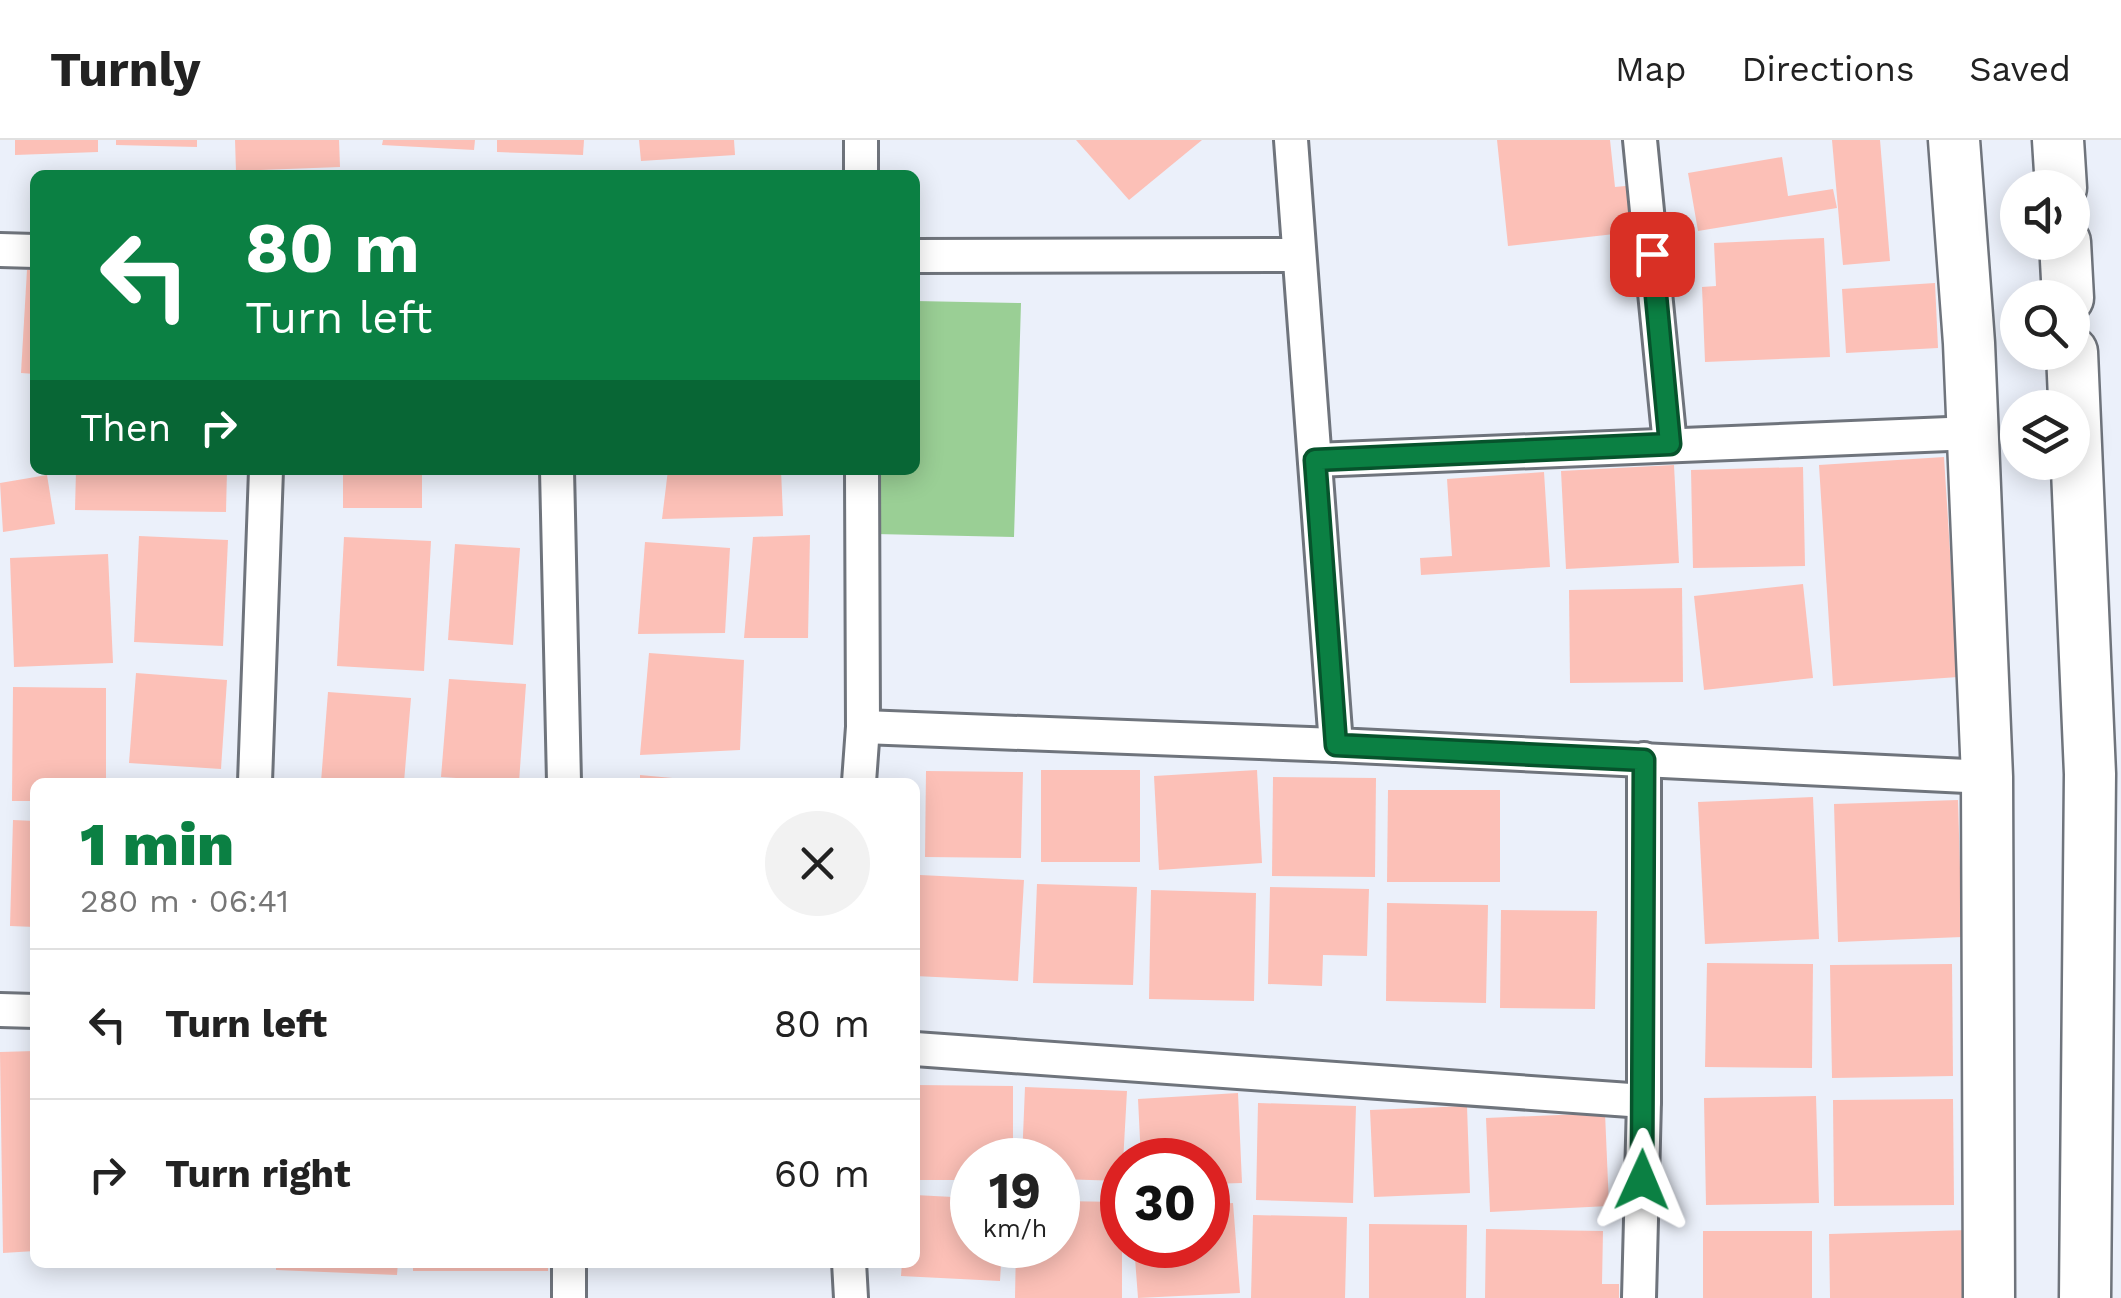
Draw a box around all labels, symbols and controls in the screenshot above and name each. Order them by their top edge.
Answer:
text: Turnly [50,41,200,98]
text: Map [1615,48,1686,90]
text: Directions [1741,48,1914,90]
text: Saved [1969,48,2071,90]
map controls [2000,170,2090,480]
button: sound [2000,170,2090,260]
text: 80 m [245,207,420,289]
icon: left [80,210,210,340]
pin [1610,212,1695,297]
icon: arrive [1625,227,1680,282]
button: search [2000,280,2090,370]
text: Turn left [245,291,432,344]
button: layers [2000,390,2090,480]
icon: right [191,400,246,455]
text: Then [80,406,171,450]
text: 1 min [80,809,234,880]
button: close [765,811,870,916]
text: 280 m · 06:41 [80,882,289,920]
icon: left [80,997,135,1052]
text: Turn left [165,1002,327,1046]
text: 80 m [774,1002,870,1046]
position arrow [1590,1128,1694,1232]
speed limit sign: 30 [1100,1138,1230,1268]
icon: right [80,1147,135,1202]
text: Turn right [165,1152,351,1196]
text: 60 m [774,1152,870,1196]
text: 19 [989,1161,1041,1220]
text: km/h [983,1214,1047,1243]

